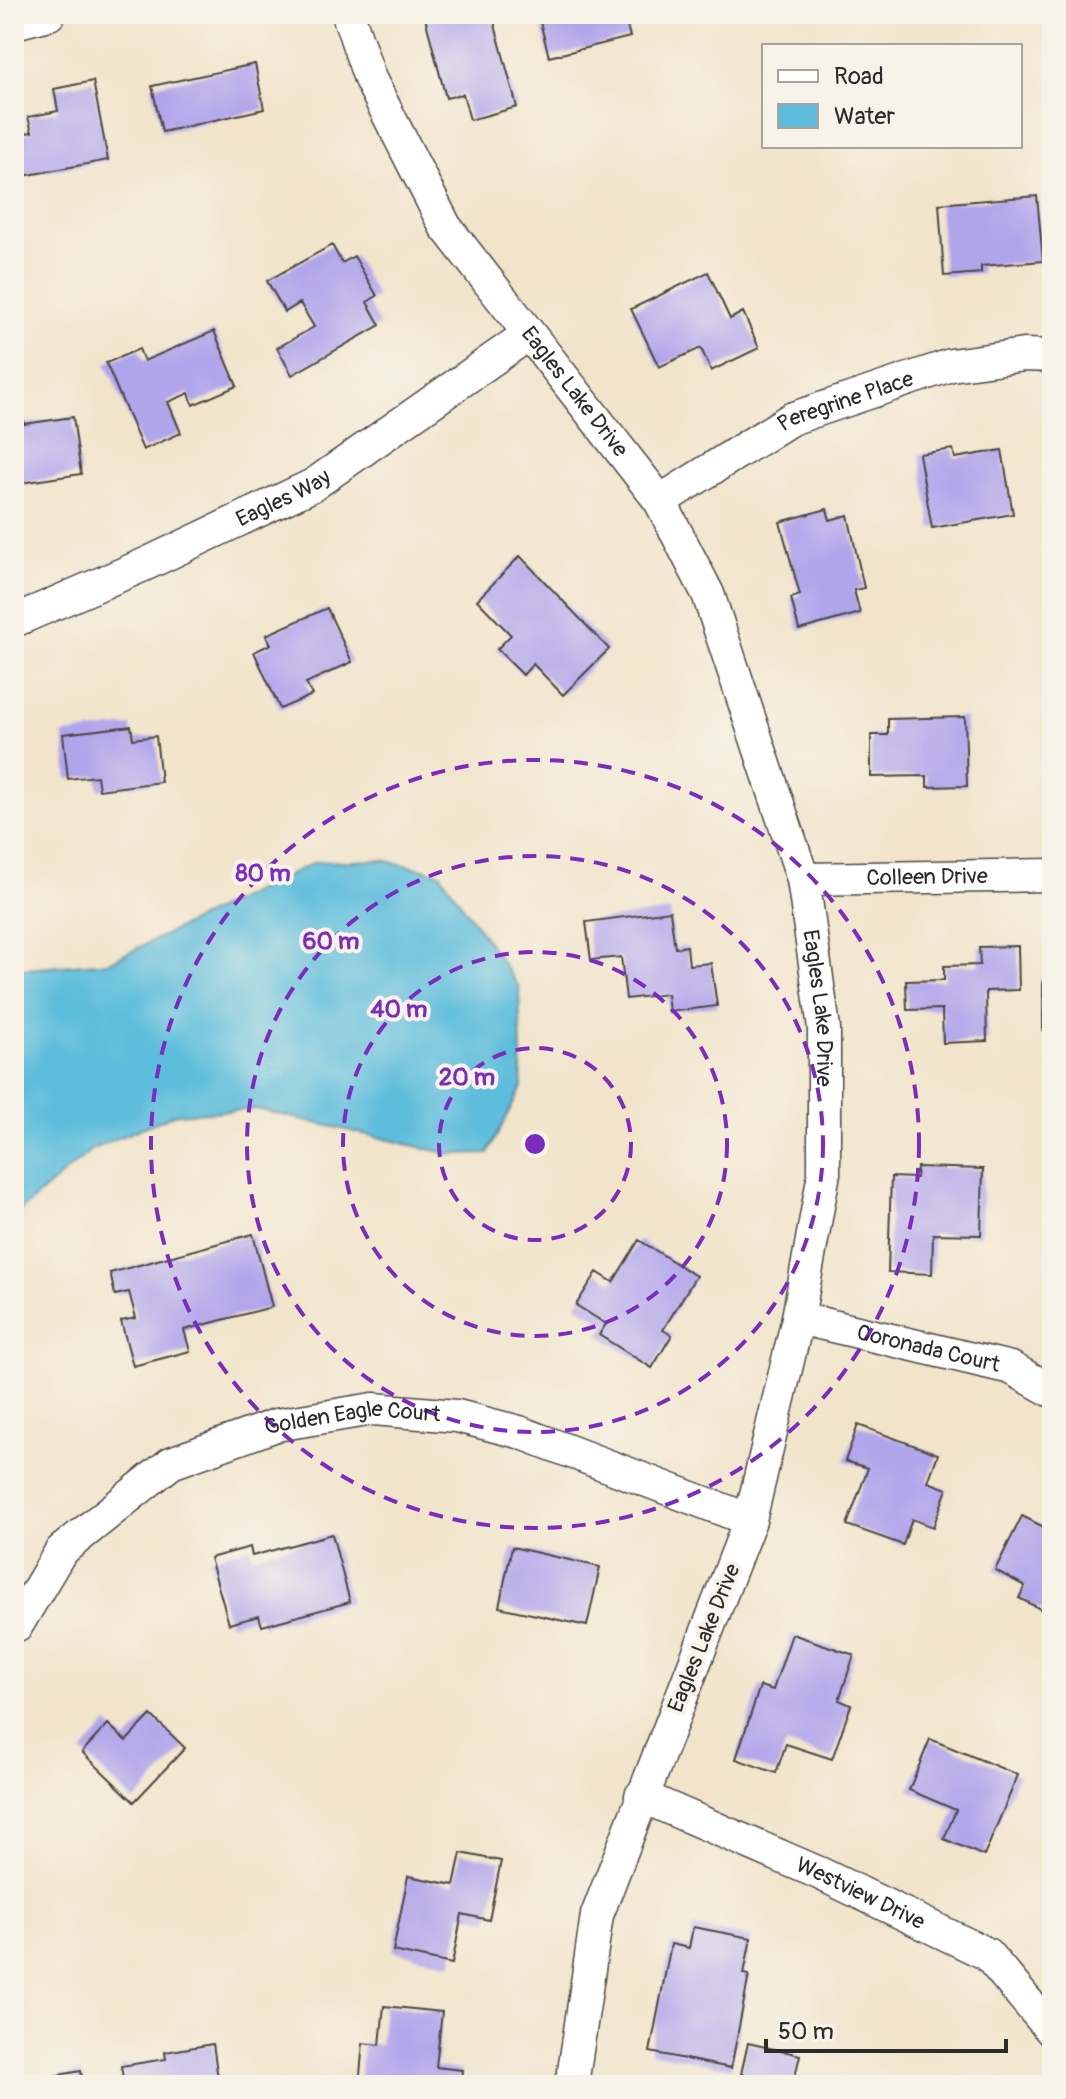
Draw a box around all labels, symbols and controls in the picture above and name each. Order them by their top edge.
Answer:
legend [762,44,1022,148]
text: Road [834,62,884,91]
text: Water [834,102,895,131]
street label: Eagles Lake Drive [515,321,634,463]
street label: Peregrine Place [772,365,917,438]
street label: Eagles Way [232,463,336,533]
text: 80 m [235,859,291,888]
street label: Colleen Drive [866,862,988,892]
text: 60 m [303,927,359,956]
street label: Eagles Lake Drive [796,928,838,1087]
text: 40 m [371,995,427,1024]
text: 20 m [439,1063,495,1092]
centre of rings [521,1130,549,1158]
street label: Coronada Court [854,1318,1003,1379]
street label: Golden Eagle Court [261,1395,442,1442]
street label: Eagles Lake Drive [661,1559,747,1716]
street label: Westview Drive [792,1851,930,1936]
scale bar [766,2003,1006,2053]
text: 50 m [778,2017,834,2046]

